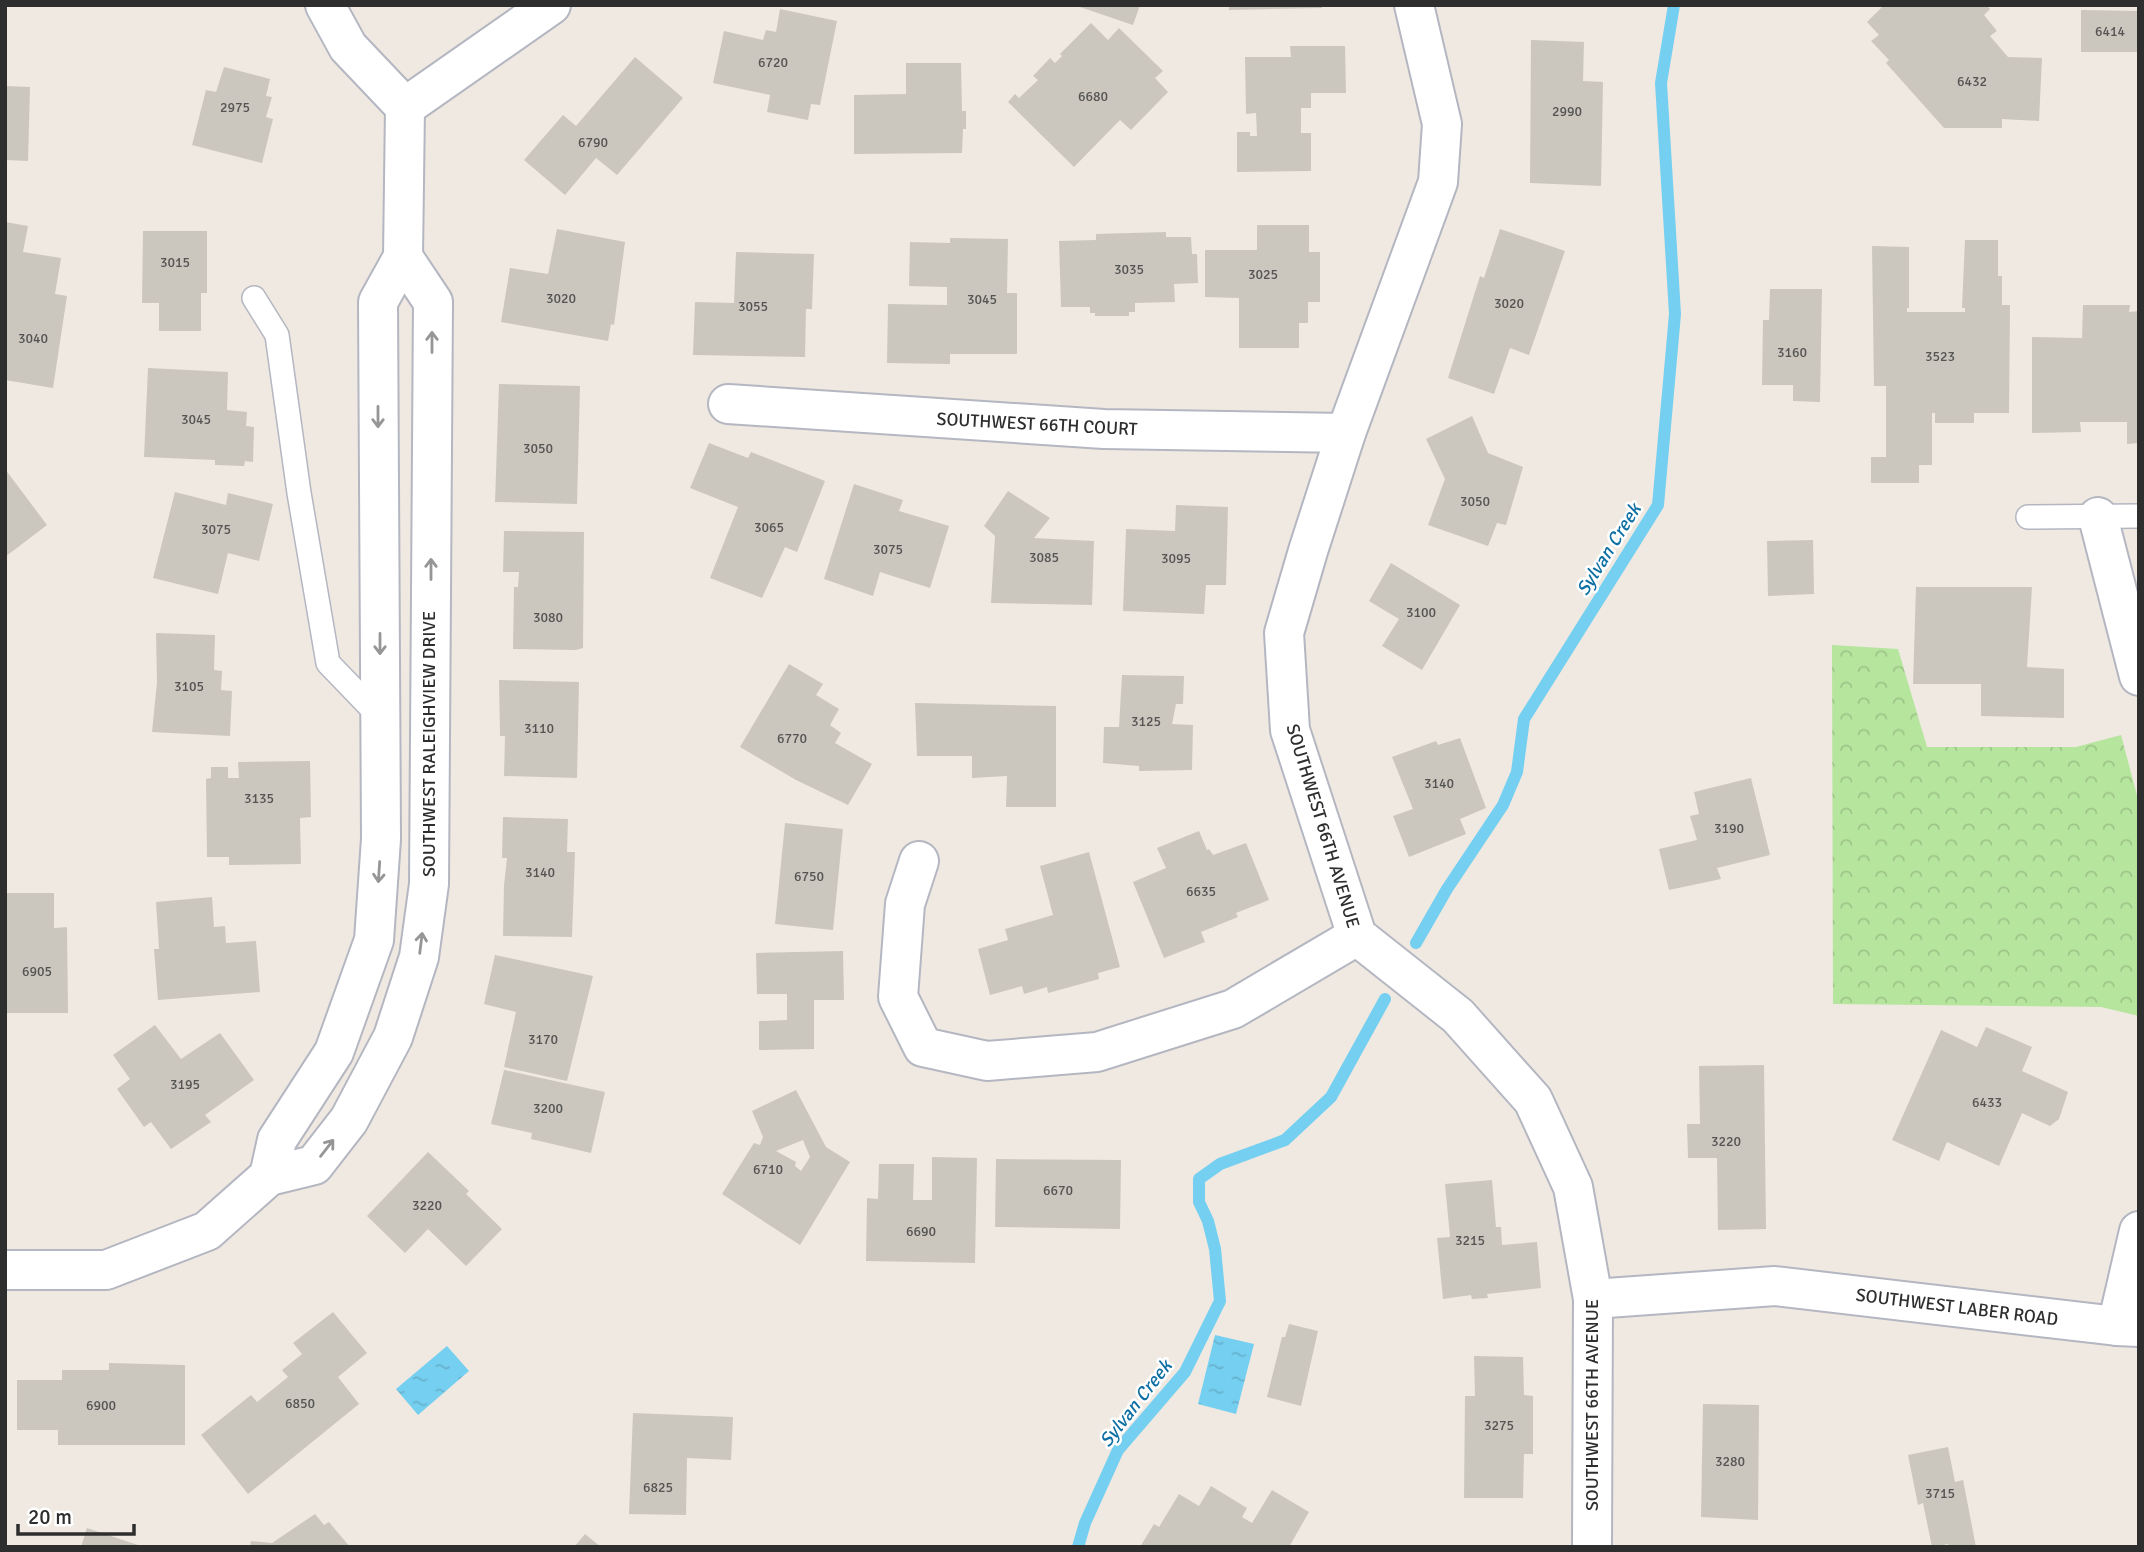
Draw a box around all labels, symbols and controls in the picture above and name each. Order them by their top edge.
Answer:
house number: 6414 [2095,23,2126,40]
house number: 6720 [758,54,788,71]
house number: 6432 [1957,73,1987,90]
house number: 6680 [1078,88,1108,105]
house number: 2975 [220,99,250,116]
house number: 2990 [1552,103,1582,120]
house number: 6790 [578,134,608,151]
house number: 3015 [160,254,190,271]
house number: 3035 [1114,261,1144,278]
house number: 3025 [1248,266,1278,283]
house number: 3020 [546,290,576,307]
house number: 3045 [967,291,997,308]
house number: 3020 [1494,295,1524,312]
house number: 3055 [738,298,768,315]
house number: 3040 [18,330,48,347]
one-way arrow [425,330,439,353]
house number: 3160 [1777,344,1807,361]
house number: 3523 [1925,348,1955,365]
one-way arrow [372,405,385,428]
street label: SOUTHWEST 66TH COURT [936,408,1138,440]
house number: 3045 [181,411,211,428]
house number: 3050 [523,440,553,457]
house number: 3050 [1460,493,1490,510]
water label: Sylvan Creek [1571,498,1647,600]
house number: 3065 [754,519,784,536]
house number: 3075 [201,521,231,538]
house number: 3075 [873,541,903,558]
house number: 3085 [1029,549,1059,566]
house number: 3095 [1161,550,1191,567]
one-way arrow [424,558,438,581]
house number: 3100 [1406,604,1436,621]
house number: 3080 [533,609,563,626]
street label: SOUTHWEST RALEIGHVIEW DRIVE [418,611,440,877]
one-way arrow [373,632,387,655]
house number: 3105 [174,678,204,695]
house number: 3125 [1131,713,1161,730]
house number: 3110 [524,720,554,737]
street label: SOUTHWEST 66TH AVENUE [1281,721,1365,931]
house number: 6770 [777,730,807,747]
house number: 3140 [1424,775,1454,792]
house number: 3135 [244,790,274,807]
house number: 3190 [1714,820,1744,837]
one-way arrow [372,860,385,883]
house number: 3140 [525,864,555,881]
house number: 6750 [794,868,824,885]
house number: 6635 [1186,883,1216,900]
one-way arrow [415,932,428,955]
house number: 6905 [22,963,52,980]
house number: 3170 [528,1031,558,1048]
house number: 3195 [170,1076,200,1093]
house number: 6433 [1972,1094,2002,1111]
house number: 3200 [533,1100,563,1117]
house number: 3220 [1711,1133,1741,1150]
one-way arrow [320,1139,335,1158]
house number: 6710 [753,1161,783,1178]
house number: 6670 [1043,1182,1073,1199]
house number: 3220 [412,1197,442,1214]
house number: 6690 [906,1223,936,1240]
house number: 3215 [1455,1232,1485,1249]
street label: SOUTHWEST LABER ROAD [1855,1284,2059,1330]
street label: SOUTHWEST 66TH AVENUE [1581,1299,1603,1511]
water label: Sylvan Creek [1094,1354,1178,1452]
house number: 6850 [285,1395,315,1412]
house number: 6900 [86,1397,116,1414]
house number: 3275 [1484,1417,1514,1434]
house number: 3280 [1715,1453,1745,1470]
house number: 6825 [643,1479,673,1496]
house number: 3715 [1925,1485,1955,1502]
scale bar [18,1492,133,1536]
text: 20 m [28,1504,72,1530]

